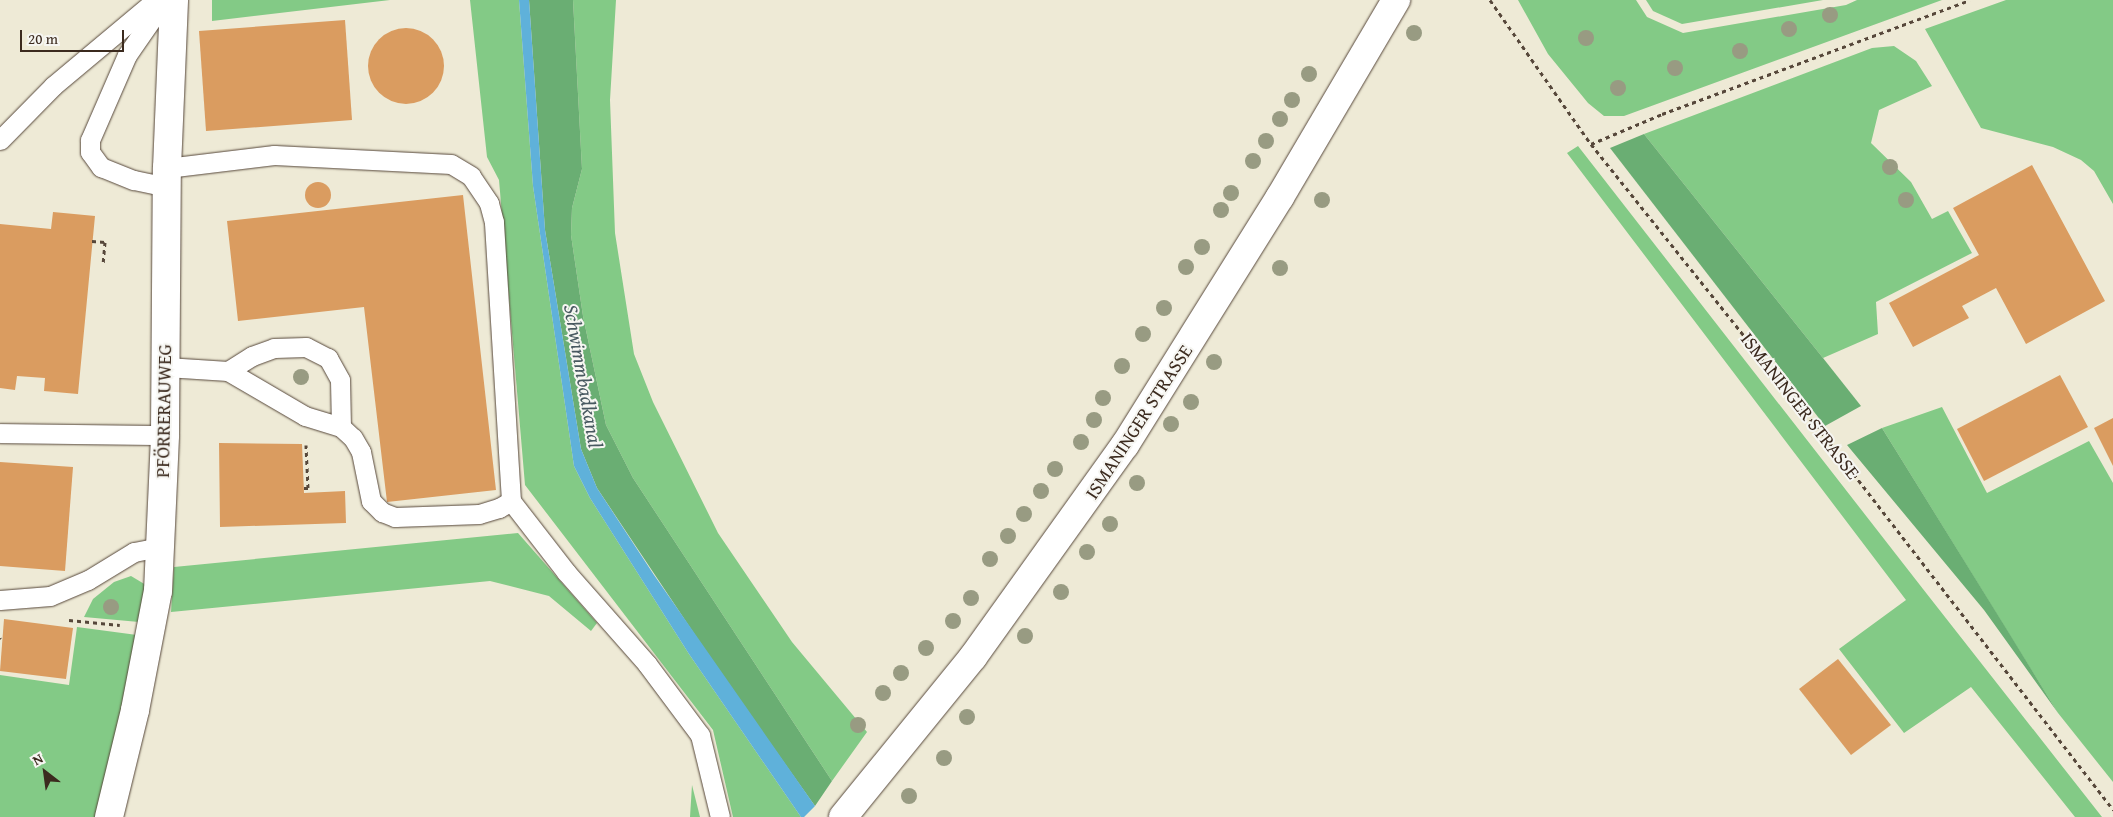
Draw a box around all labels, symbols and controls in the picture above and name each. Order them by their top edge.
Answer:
scale bar [22,20,126,52]
text: 20 m [28,28,58,49]
water label: Schwimmbadkanal [560,302,608,450]
street label: ISMANINGER STRASSE [1736,328,1864,484]
street label: ISMANINGER STRASSE [1081,341,1197,503]
street label: PFÖRRERAUWEG [151,344,177,478]
north arrow [20,747,70,797]
text: N [28,748,47,770]

